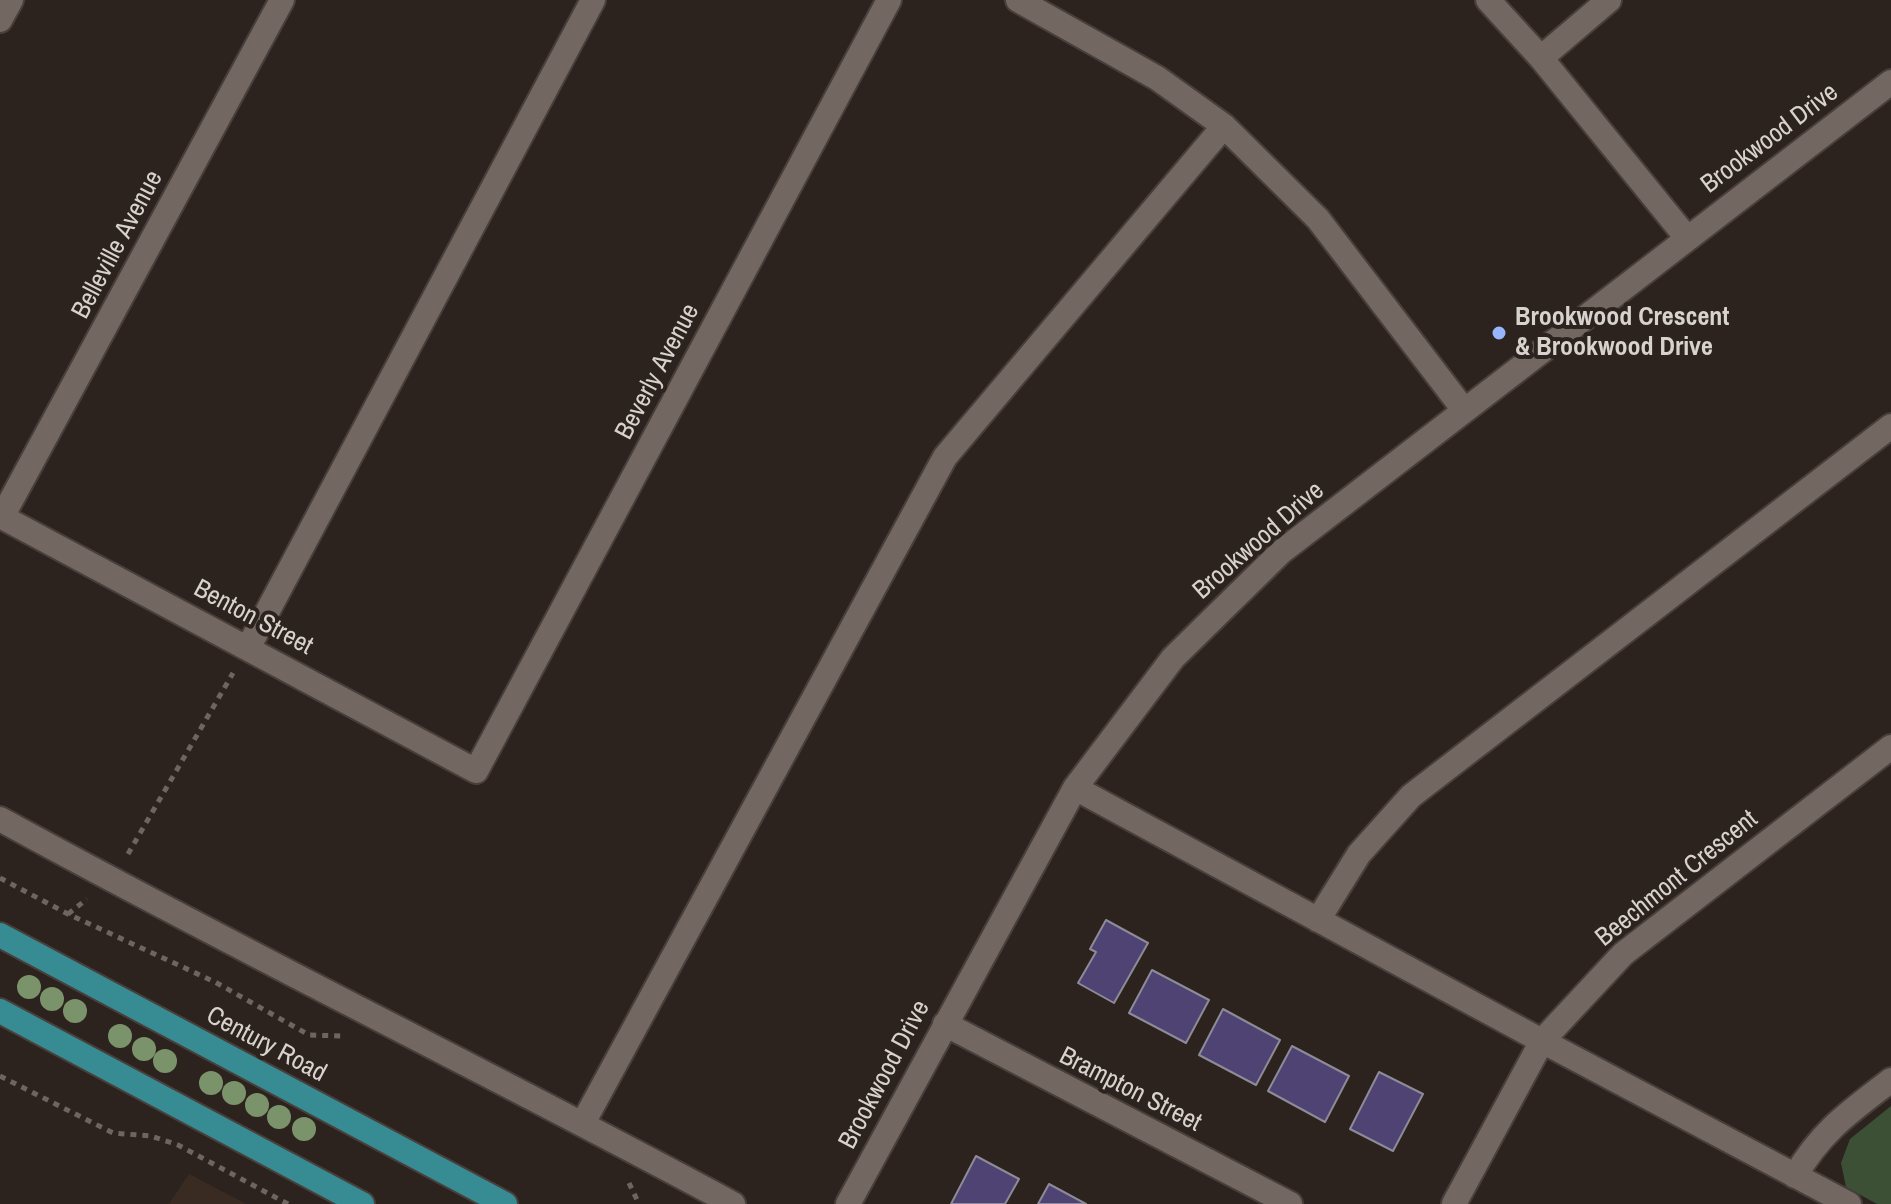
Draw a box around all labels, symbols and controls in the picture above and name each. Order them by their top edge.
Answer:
street label: Brookwood Drive [1695,77,1845,201]
street label: Belleville Avenue [66,166,170,324]
street label: Beverly Avenue [609,299,707,445]
place label: Brookwood Crescent & Brookwood Drive [1515,302,1729,364]
marker: Brookwood Crescent & Brookwood Drive [1490,324,1508,342]
street label: Brookwood Drive [1187,476,1331,606]
street label: Benton Street [188,574,318,662]
street label: Beechmont Crescent [1590,804,1764,954]
street label: Brookwood Drive [833,995,937,1155]
street label: Century Road [201,1000,331,1090]
street label: Brampton Street [1054,1041,1206,1139]

